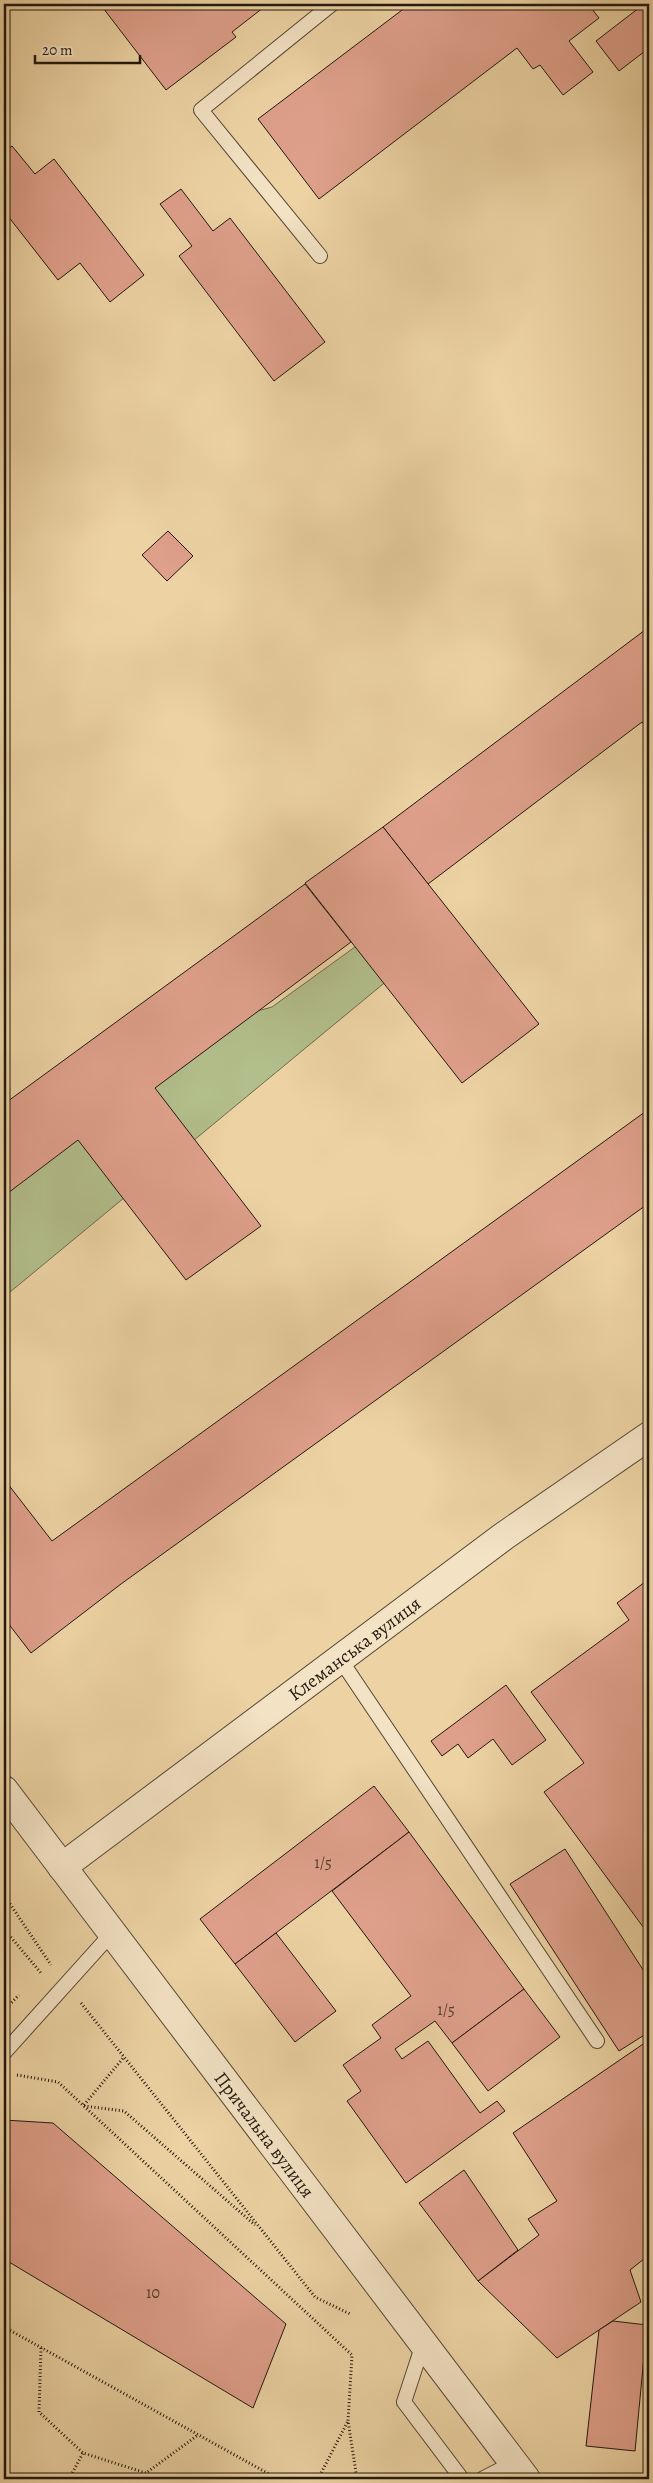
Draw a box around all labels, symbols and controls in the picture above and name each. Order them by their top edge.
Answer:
scale bar [35,32,140,64]
text: 20 m [42,40,73,60]
street label: Клеманська вулиця [283,1591,426,1707]
house number: 1/5 [314,1852,332,1874]
house number: 1/5 [437,1999,455,2021]
street label: Причальна вулиця [208,2067,320,2203]
house number: 10 [146,2282,160,2304]

